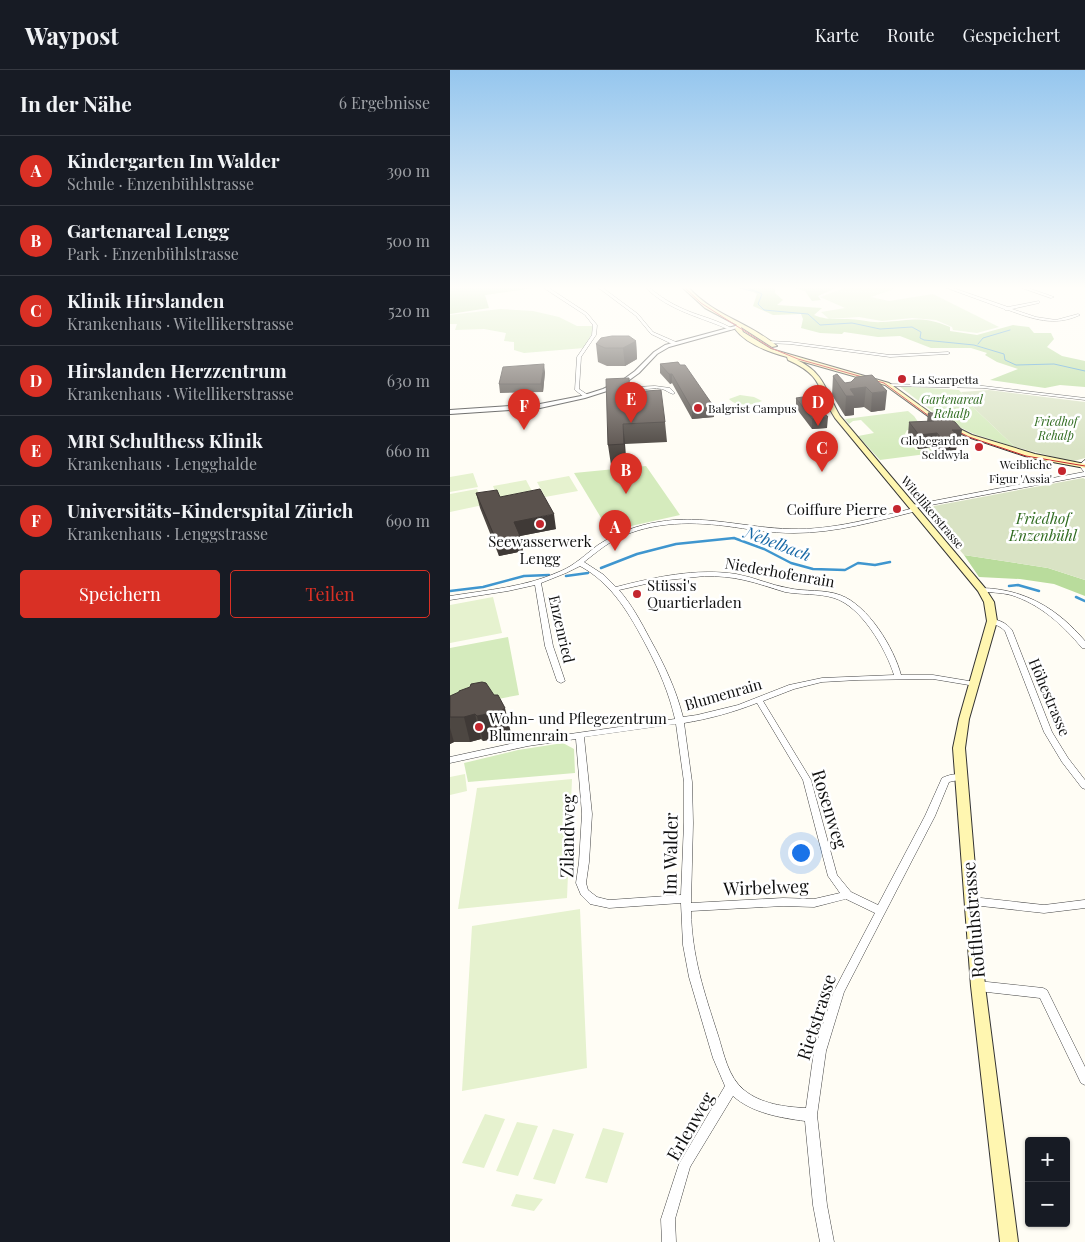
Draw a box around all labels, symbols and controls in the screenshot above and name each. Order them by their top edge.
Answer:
text: Waypost [25,19,119,51]
text: Karte [815,23,859,47]
text: Route [887,23,935,47]
text: Gespeichert [963,23,1060,47]
text: In der Nähe [20,89,132,117]
text: 6 Ergebnisse [339,92,430,113]
text: Kindergarten Im Walder [67,147,280,173]
text: A [31,160,41,181]
text: 390 m [387,160,430,181]
text: Schule · Enzenbühlstrasse [67,173,254,194]
text: Gartenareal Lengg [67,217,229,243]
text: B [31,230,41,251]
text: 500 m [386,230,430,251]
text: Park · Enzenbühlstrasse [67,243,239,264]
text: Klinik Hirslanden [67,287,224,313]
text: C [30,300,42,321]
text: 520 m [388,300,430,321]
text: Krankenhaus · Witellikerstrasse [67,313,294,334]
text: Hirslanden Herzzentrum [67,357,287,383]
text: D [30,370,42,391]
text: 630 m [387,370,430,391]
place label: La Scarpetta [912,371,979,387]
marker: La Scarpetta [896,373,908,385]
pin: E [615,382,647,423]
text: Krankenhaus · Witellikerstrasse [67,383,294,404]
pin: D [802,385,834,426]
pin: F [508,389,540,430]
park label: Gartenareal Rehalp [921,391,984,421]
place label: Balgrist Campus [708,400,797,416]
marker: Balgrist Campus [692,402,704,414]
park label: Friedhof Rehalp [1033,413,1080,443]
text: MRI Schulthess Klinik [67,427,263,453]
pin: C [806,431,838,472]
place label: Globegarden Seldwyla [900,432,969,462]
text: E [31,440,41,461]
text: 660 m [386,440,430,461]
marker: Globegarden Seldwyla [973,441,985,453]
text: Krankenhaus · Lengghalde [67,453,257,474]
pin: B [610,453,642,494]
place label: Weibliche Figur 'Assia' [989,456,1052,486]
marker: Weibliche Figur 'Assia' [1056,465,1068,477]
street label: Witellikerstrasse [897,472,968,552]
text: Universitäts-Kinderspital Zürich [67,497,353,523]
place label: Coiffure Pierre [786,499,887,519]
marker: Coiffure Pierre [891,503,903,515]
park label: Friedhof Enzenbühl [1008,508,1078,545]
text: F [31,510,41,531]
text: 690 m [386,510,430,531]
pin: A [599,510,631,551]
marker: Seewasserwerk Lengg [534,518,546,530]
water label: Nebelbach [740,520,814,565]
text: Krankenhaus · Lenggstrasse [67,523,268,544]
place label: Seewasserwerk Lengg [488,531,592,568]
street label: Niederhofenrain [724,553,836,591]
button: Speichern [20,570,220,618]
button: Teilen [230,570,430,618]
place label: Stüssi's Quartierladen [647,575,742,612]
marker: Stüssi's Quartierladen [631,588,643,600]
street label: Enzenried [544,593,580,665]
street label: Höhestrasse [1025,655,1075,739]
street label: Blumenrain [682,673,764,715]
place label: Wohn- und Pflegezentrum Blumenrain [488,708,668,745]
marker: Wohn- und Pflegezentrum Blumenrain [473,721,485,733]
street label: Rosenweg [807,766,854,852]
street label: Zilandweg [554,794,580,878]
street label: Im Walder [657,812,683,896]
your location [788,840,814,866]
street label: Rotfluhstrasse [956,861,990,979]
street label: Wirbelweg [722,873,810,901]
street label: Rietstrasse [791,971,841,1063]
street label: Erlenweg [661,1087,720,1165]
map controls [1025,1137,1070,1227]
button: + [1025,1137,1070,1182]
button: − [1025,1182,1070,1227]

